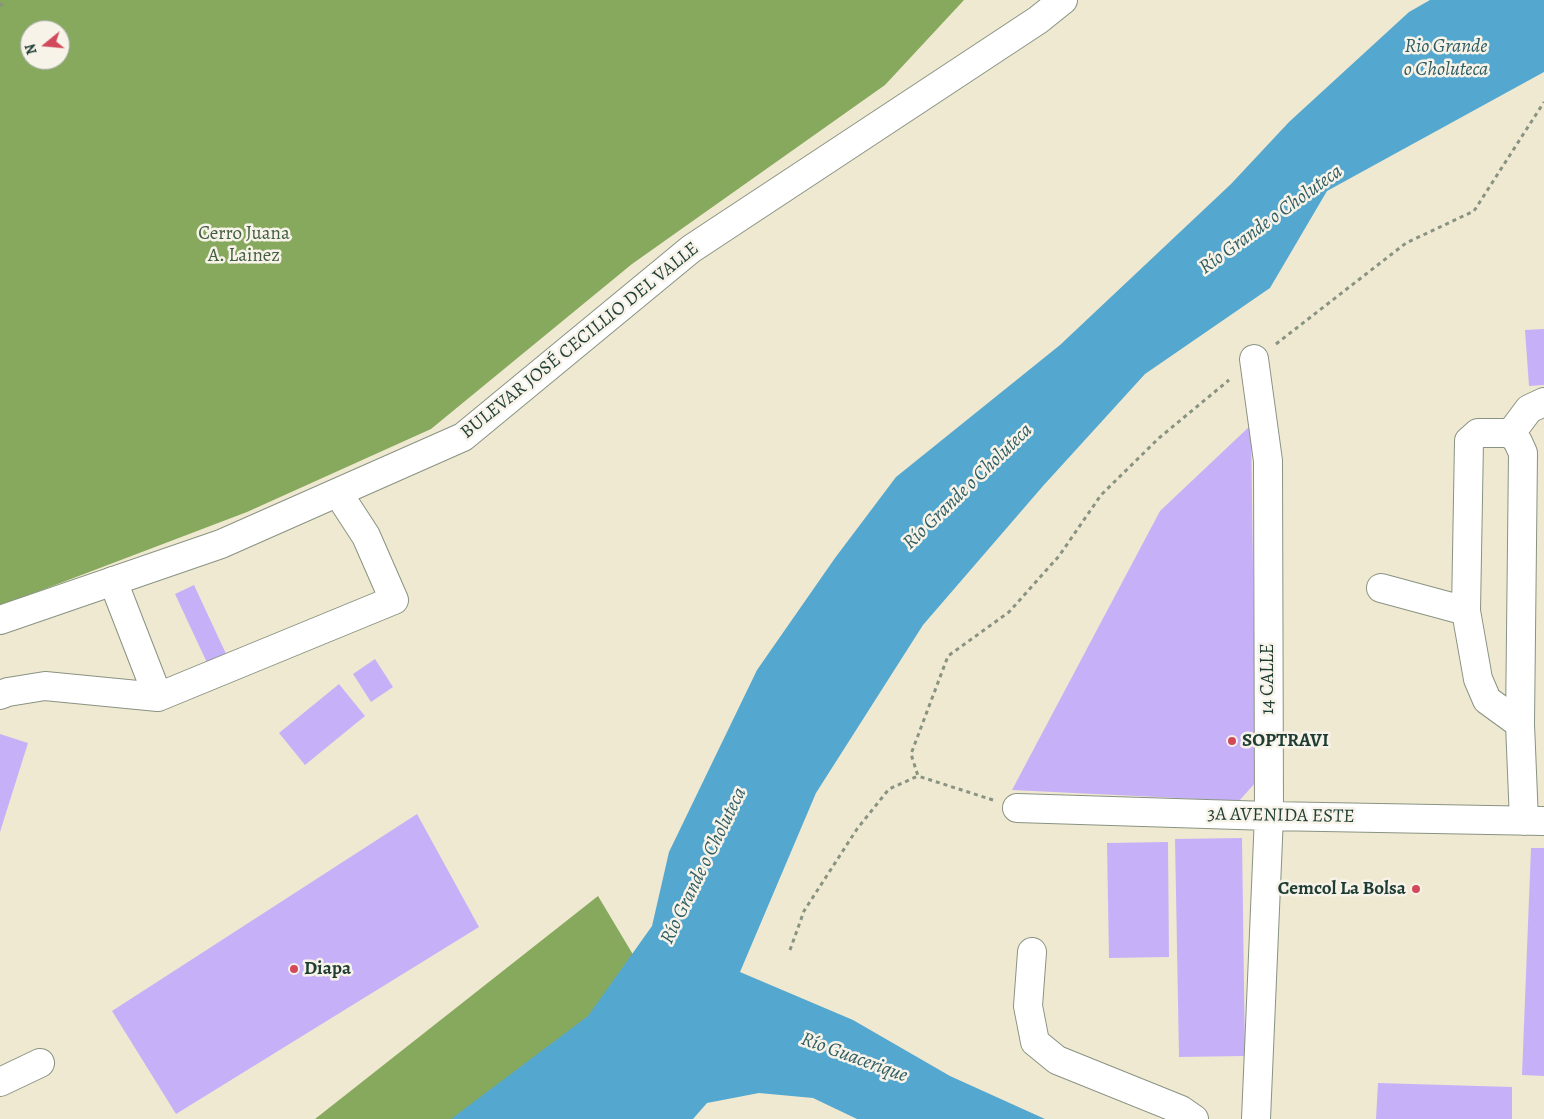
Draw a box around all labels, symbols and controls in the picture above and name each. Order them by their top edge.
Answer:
north arrow [20,20,70,70]
water label: Rio Grande o Choluteca [1404,35,1488,82]
text: N [21,42,42,57]
water label: Río Grande o Choluteca [1195,160,1347,280]
park label: Cerro Juana A. Lainez [198,223,290,267]
street label: BULEVAR JOSÉ CECILLIO DEL VALLE [456,238,704,444]
water label: Río Grande o Choluteca [898,419,1038,555]
street label: 14 CALLE [1257,643,1279,715]
place label: SOPTRAVI [1242,730,1329,752]
marker: SOPTRAVI [1226,735,1238,747]
water label: Río Grande o Choluteca [656,784,752,948]
street label: 3A AVENIDA ESTE [1207,803,1355,829]
place label: Cemcol La Bolsa [1278,878,1406,900]
marker: Cemcol La Bolsa [1410,883,1422,895]
place label: Diapa [304,958,351,980]
marker: Diapa [288,963,300,975]
water label: Río Guacerique [798,1028,910,1088]

